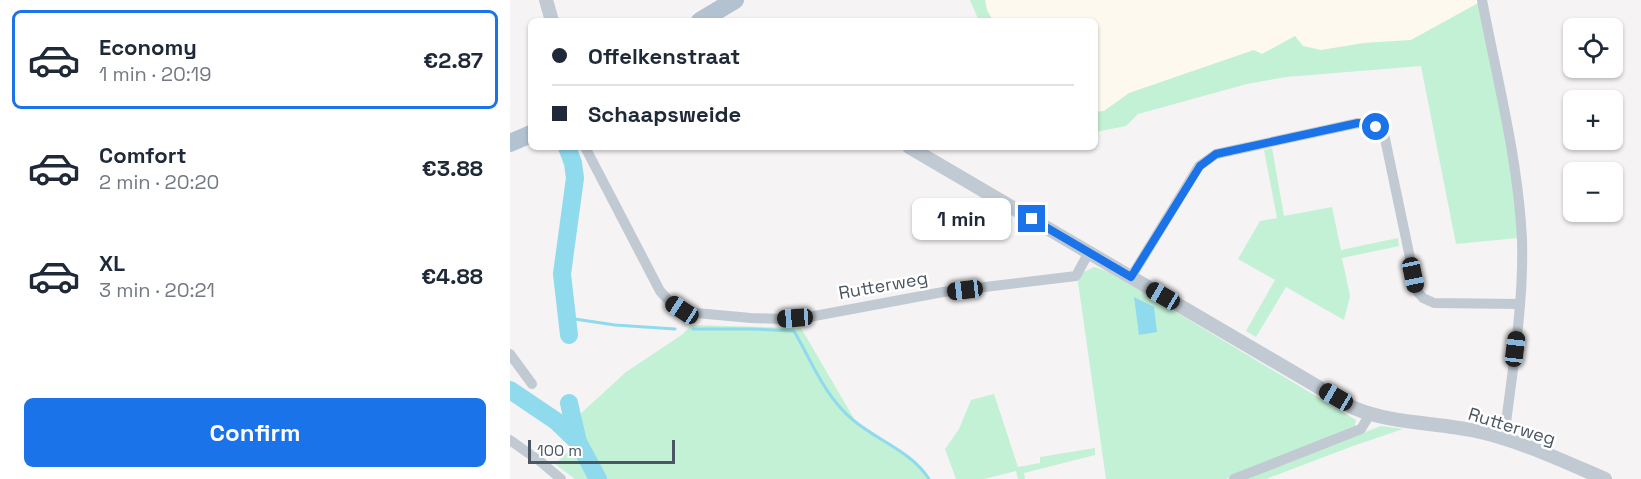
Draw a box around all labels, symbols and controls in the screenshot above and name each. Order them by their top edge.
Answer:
map controls [1563,18,1623,222]
button: locate [1563,18,1623,78]
icon: car [27,33,81,87]
text: Economy [99,33,197,61]
text: Offelkenstraat [588,42,740,70]
text: €2.87 [423,46,483,74]
text: 1 min · 20:19 [99,61,211,87]
button: + [1563,90,1623,150]
text: Schaapsweide [588,100,741,128]
route start [1362,113,1389,140]
icon: car [27,141,81,195]
text: Comfort [99,141,187,169]
text: €3.88 [422,154,483,182]
button: − [1563,162,1623,222]
text: 2 min · 20:20 [99,169,219,195]
callout: 1 min [912,198,1011,240]
route end [1018,205,1045,232]
text: 1 min [937,206,986,232]
icon: car [27,249,81,303]
text: XL [99,249,125,277]
car [1400,256,1426,294]
text: €4.88 [421,262,483,290]
street label: Rutterweg [837,266,929,304]
text: 3 min · 20:21 [99,277,215,303]
car [946,279,984,301]
car [1143,279,1183,313]
car [662,293,702,327]
car [776,308,814,328]
car [1504,330,1526,368]
car [1316,380,1356,414]
button: Confirm [24,398,486,467]
street label: Rutterweg [1465,402,1559,450]
scale bar [528,437,675,464]
text: 100 m [537,440,582,461]

